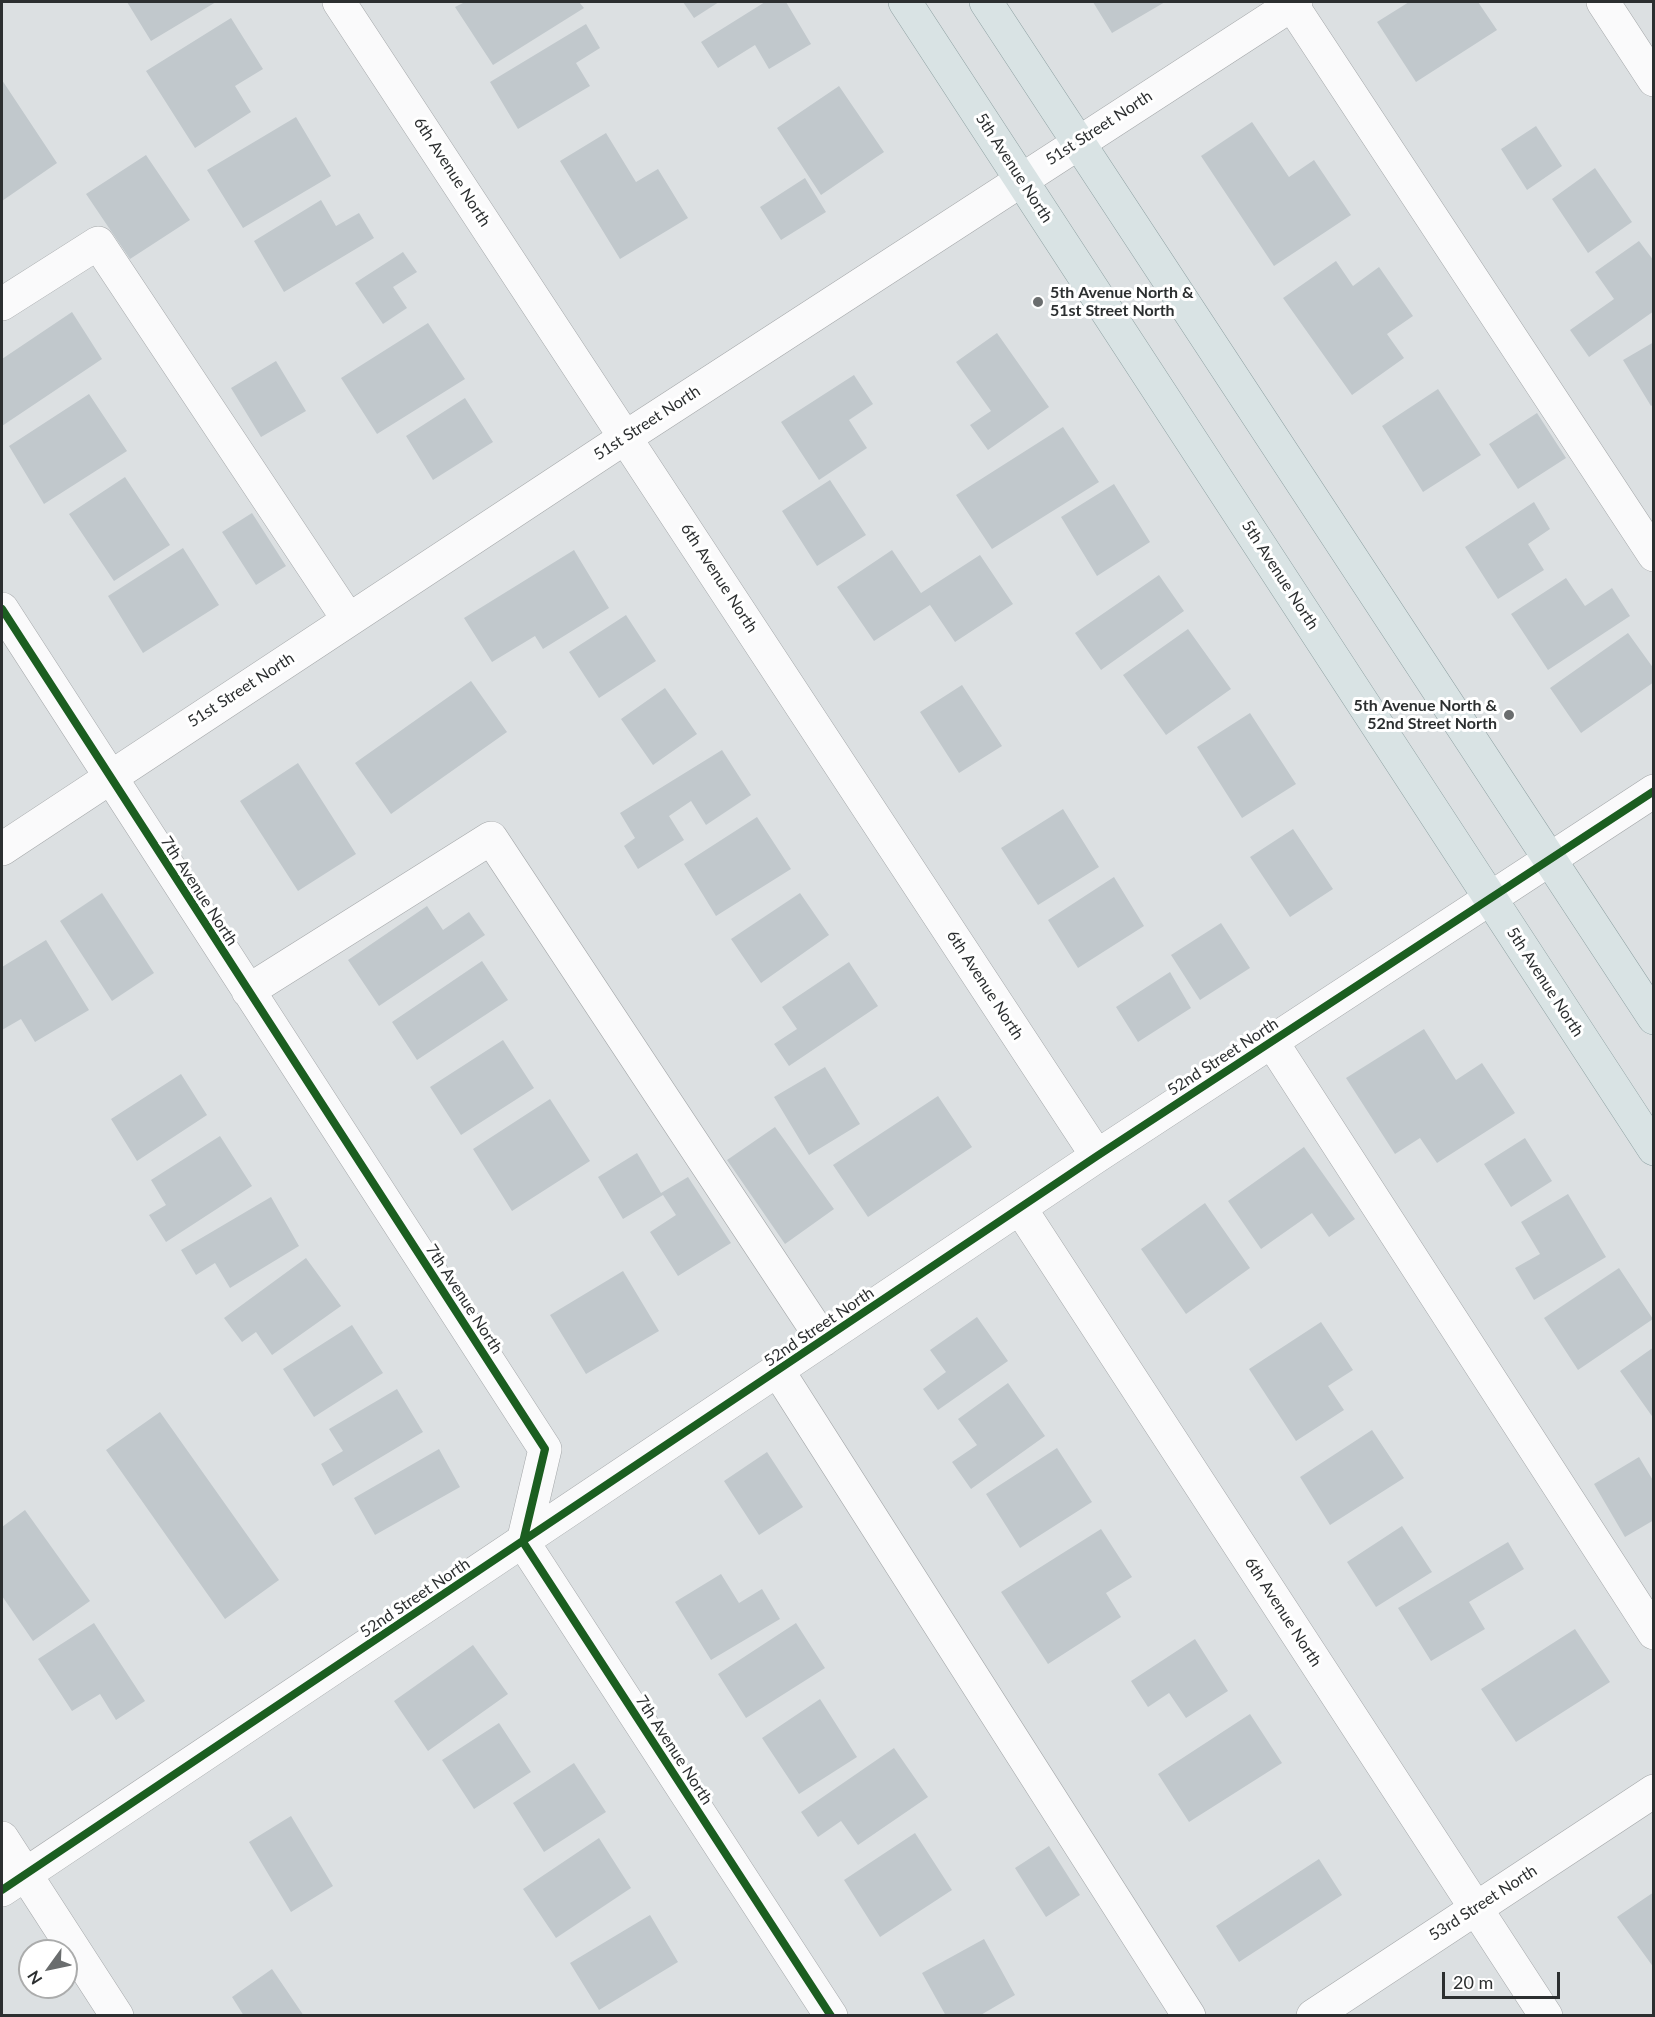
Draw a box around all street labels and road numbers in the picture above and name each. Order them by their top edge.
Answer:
street label: 51st Street North [1042,86,1156,170]
street label: 5th Avenue North [971,110,1057,226]
street label: 6th Avenue North [409,114,495,230]
street label: 51st Street North [590,381,704,465]
street label: 5th Avenue North [1237,517,1323,633]
street label: 6th Avenue North [676,520,762,636]
street label: 51st Street North [184,648,298,732]
street label: 7th Avenue North [156,833,242,949]
street label: 5th Avenue North [1502,924,1588,1040]
street label: 6th Avenue North [942,927,1028,1043]
street label: 52nd Street North [1164,1014,1282,1100]
street label: 7th Avenue North [421,1241,507,1357]
street label: 52nd Street North [760,1283,878,1371]
street label: 52nd Street North [356,1554,474,1642]
street label: 6th Avenue North [1240,1554,1326,1670]
street label: 7th Avenue North [631,1692,717,1808]
street label: 53rd Street North [1425,1861,1541,1945]

